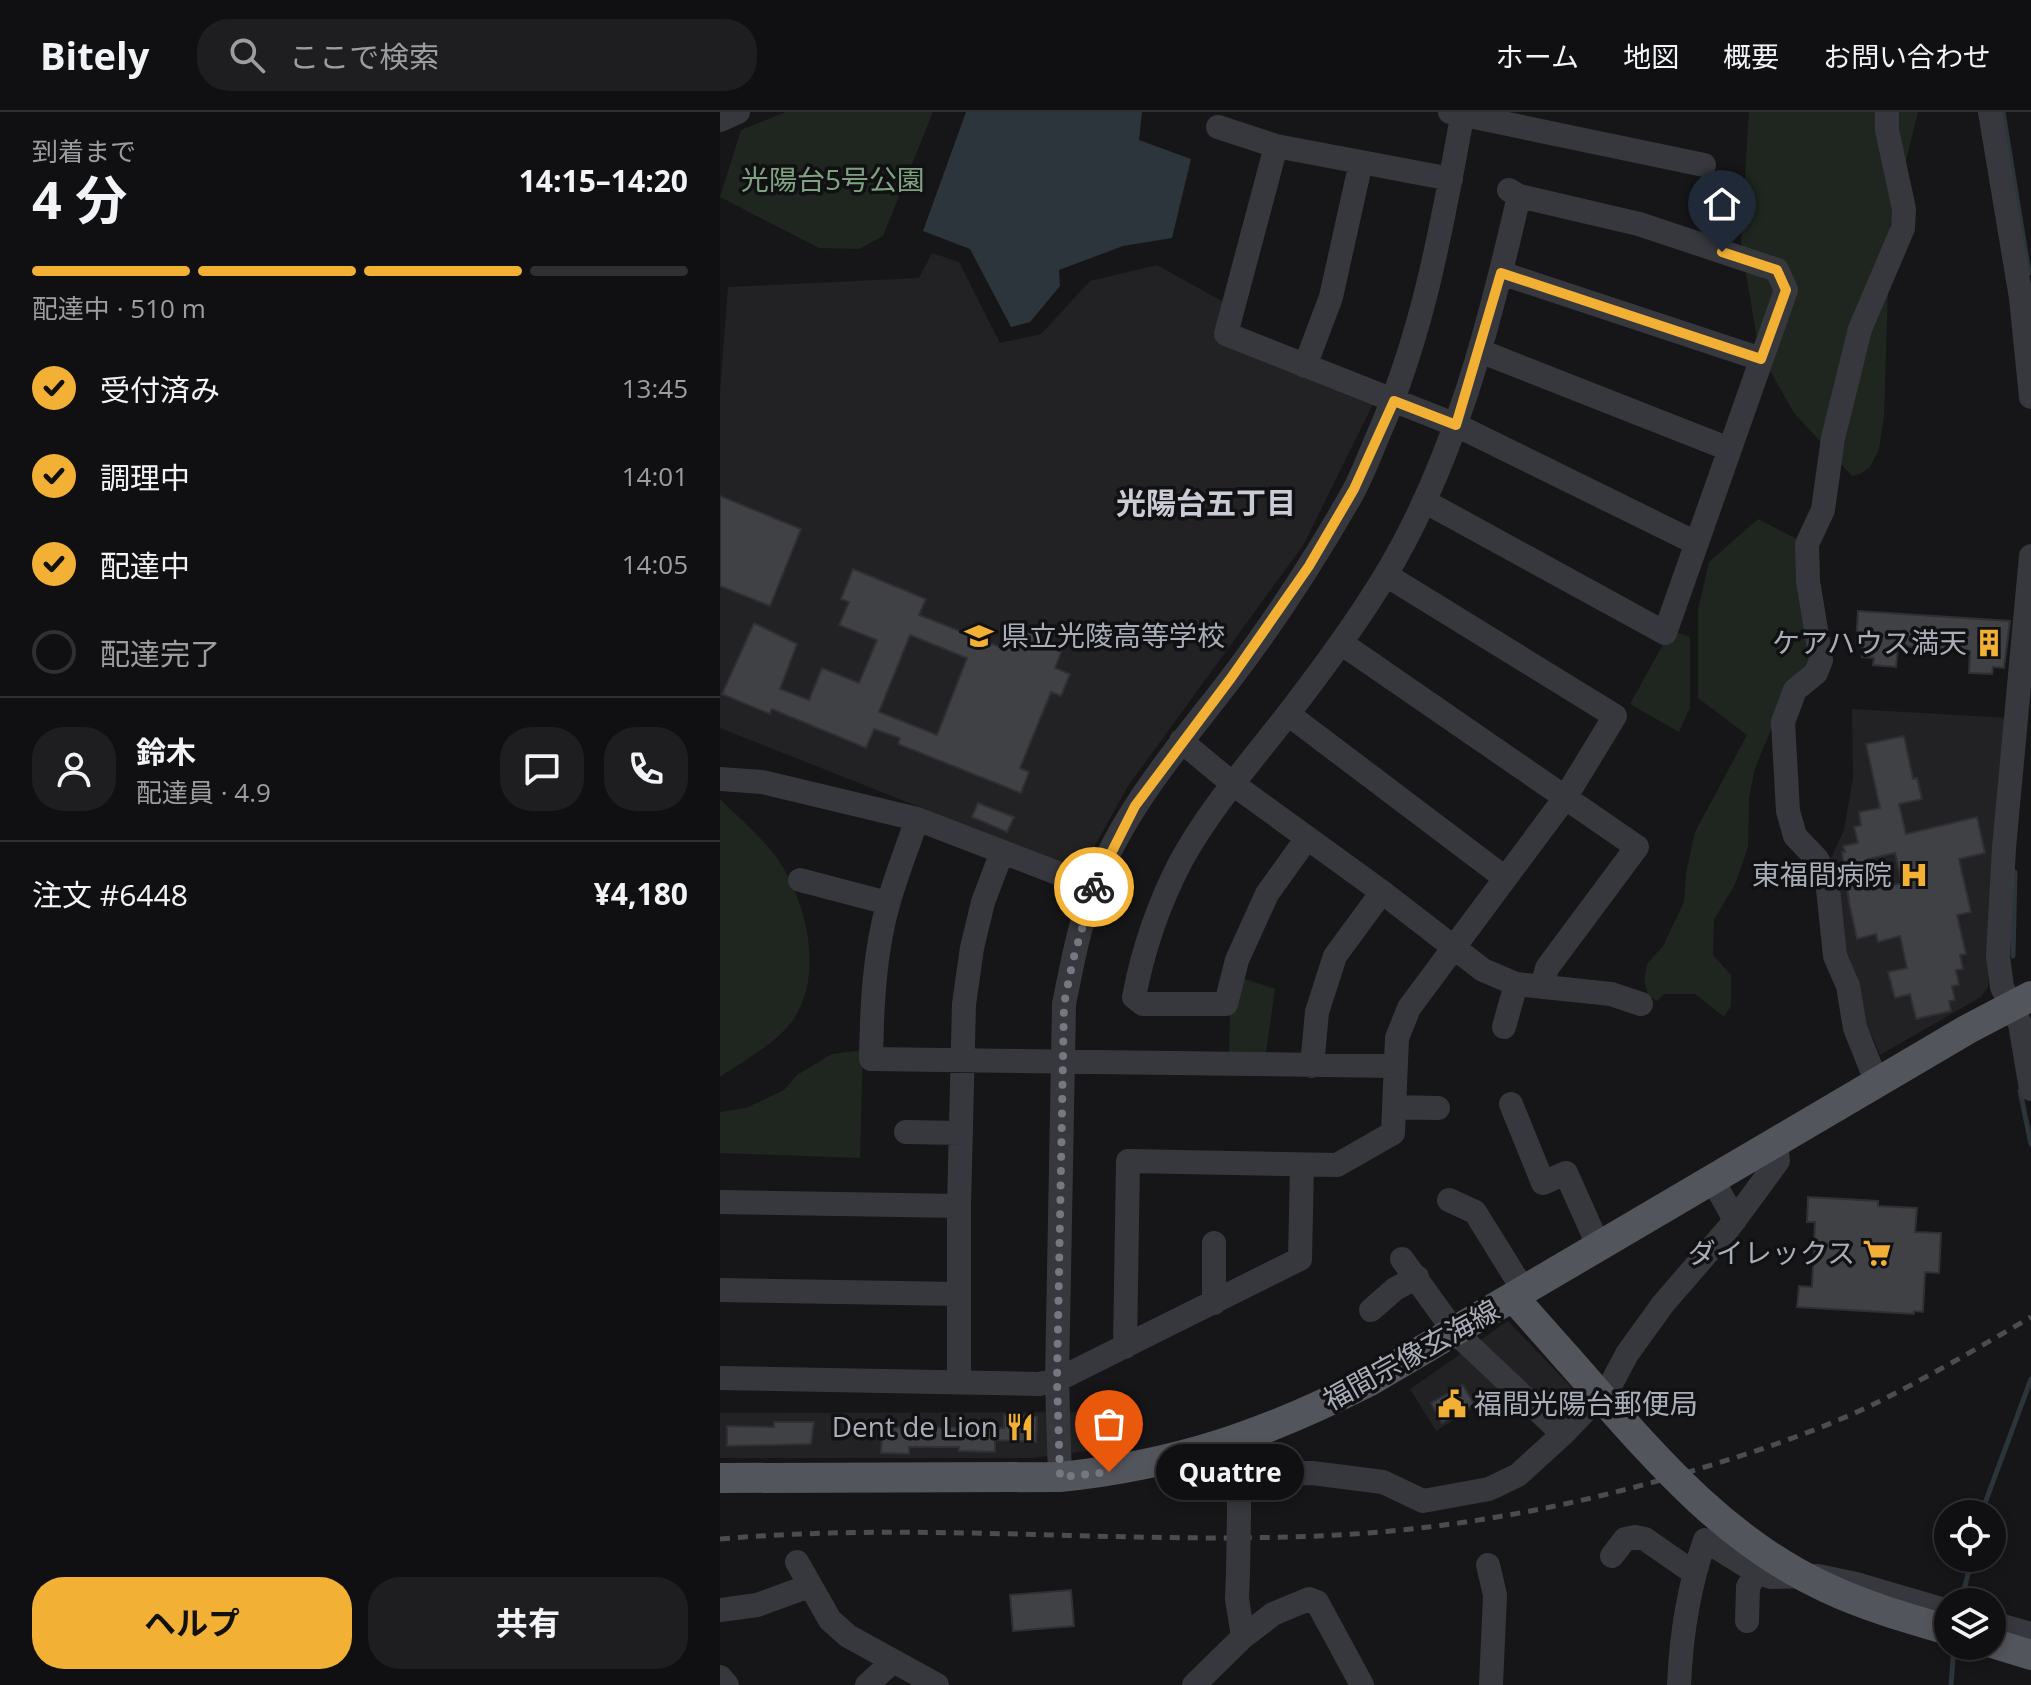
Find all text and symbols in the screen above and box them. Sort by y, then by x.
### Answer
search box [197,19,757,91]
text: Bitely [40,29,149,81]
icon: search [225,33,269,77]
text: ここで検索 [289,36,439,77]
text: ホーム [1496,37,1579,75]
text: 地図 [1623,37,1679,75]
text: 概要 [1723,37,1779,75]
text: お問い合わせ [1823,37,1991,75]
text: 到着まで [32,133,136,169]
text: 14:15–14:20 [519,160,688,201]
park label: 光陽台5号公園 [741,160,925,198]
text: 4 分 [32,163,127,234]
pin [1688,170,1756,252]
icon: home [1700,182,1744,226]
text: 配達中 · 510 m [32,290,206,326]
icon: check [32,366,76,410]
text: 受付済み [100,369,220,410]
text: 13:45 [622,370,688,406]
icon: check [32,454,76,498]
text: 調理中 [100,457,190,498]
text: 14:01 [622,458,688,494]
district label: 光陽台五丁目 [1116,482,1296,523]
icon: check [32,542,76,586]
text: 配達中 [100,545,190,586]
text: 14:05 [622,546,688,582]
place label: 県立光陵高等学校 [1001,616,1225,654]
school or university icon: 県立光陵高等学校 [964,621,994,651]
place label: ケアハウス満天 [1772,623,1967,661]
building icon: ケアハウス満天 [1974,628,2004,658]
text: 配達完了 [100,633,220,674]
button: person [32,727,116,811]
button: chat [500,727,584,811]
button: phone [604,727,688,811]
text: 鈴木 [136,731,196,772]
text: 配達員 · 4.9 [136,774,271,810]
courier [1054,847,1134,927]
place label: 東福間病院 [1752,855,1892,893]
hospital icon: 東福間病院 [1899,860,1929,890]
icon: bike [1072,865,1116,909]
text: ¥4,180 [594,873,688,914]
text: 注文 #6448 [32,874,188,915]
place label: ダイレックス [1688,1233,1855,1271]
supermarket icon: ダイレックス [1862,1238,1892,1268]
street label: 福間宗像玄海線 [1316,1290,1505,1418]
place label: 福間光陽台郵便局 [1474,1384,1698,1422]
public building icon: 福間光陽台郵便局 [1437,1389,1467,1419]
pin [1075,1390,1143,1472]
icon: bag [1087,1402,1131,1446]
place label: Dent de Lion [832,1407,998,1445]
restaurant icon: Dent de Lion [1005,1412,1035,1442]
callout: Quattre [1157,1444,1305,1500]
text: Quattre [1178,1454,1282,1490]
map controls [1934,1500,2006,1660]
button: locate [1934,1500,2006,1572]
button: ヘルプ [32,1577,352,1669]
button: 共有 [368,1577,688,1669]
button: layers [1934,1588,2006,1660]

